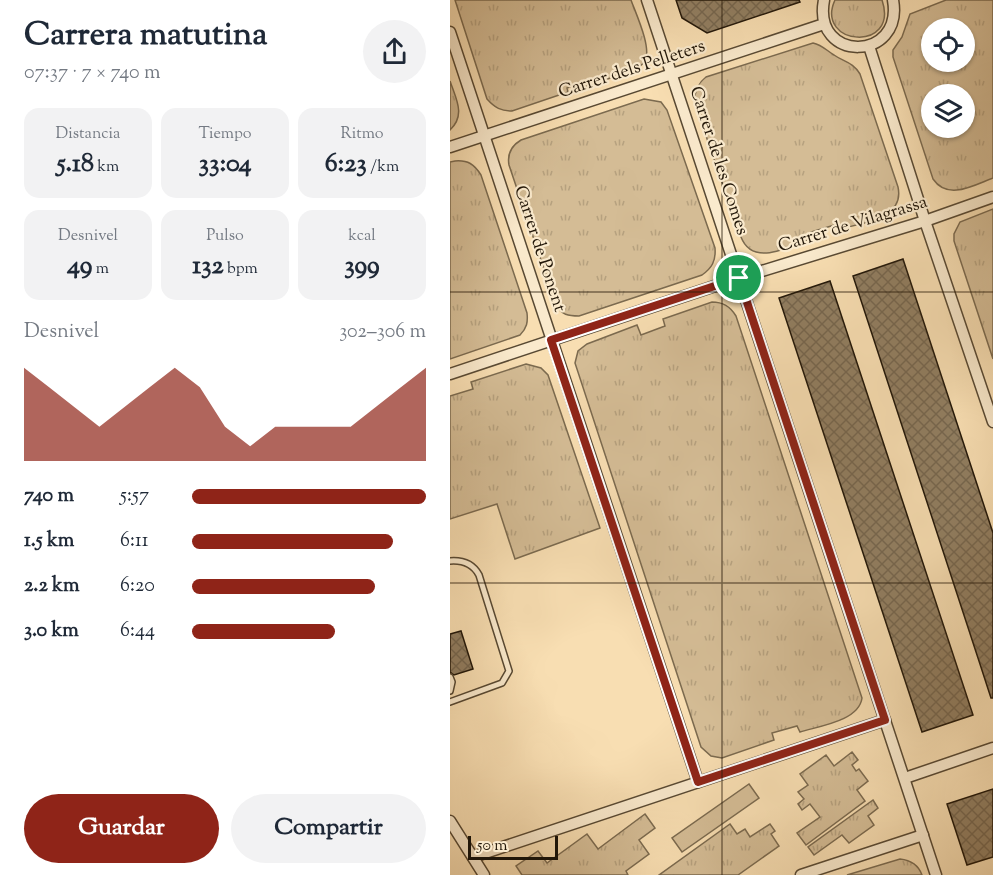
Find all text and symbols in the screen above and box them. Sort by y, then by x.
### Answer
text: Carrera matutina [24,12,267,60]
map controls [921,18,975,138]
button: locate [921,18,975,72]
button: share [363,20,426,83]
street label: Carrer dels Pelleters [555,34,709,106]
text: 07:37 · 7 × 740 m [24,59,160,88]
street label: Carrer de les Comes [682,83,754,239]
button: layers [921,84,975,138]
text: Distancia [56,123,120,146]
text: Tiempo [198,123,252,146]
text: Ritmo [340,123,384,146]
text: 5.18 [57,146,94,183]
text: 33:04 [198,146,252,183]
text: 6:23 [325,146,367,183]
text: km [94,156,119,179]
text: /km [367,156,399,179]
street label: Carrer de Ponent [506,182,572,316]
street label: Carrer de Vilagrassa [775,190,931,260]
text: Desnivel [58,225,118,248]
text: Pulso [206,225,244,248]
text: kcal [348,225,376,248]
text: 49 [67,248,92,285]
text: 132 [192,248,224,285]
text: 399 [344,248,380,285]
pin [713,252,764,303]
text: m [92,258,109,281]
text: bpm [224,258,258,281]
icon: arrive [722,261,755,294]
text: Desnivel [24,318,99,347]
text: 302–306 m [339,318,426,347]
text: 740 m [24,482,74,511]
text: 5:57 [120,482,149,511]
text: 1.5 km [24,527,74,556]
text: 6:11 [120,527,149,556]
text: 2.2 km [24,572,79,601]
text: 6:20 [120,572,155,601]
text: 3.0 km [24,617,79,646]
text: 6:44 [120,617,155,646]
button: Guardar [24,794,219,863]
button: Compartir [231,794,426,863]
scale bar [468,833,558,860]
text: 50 m [477,835,508,858]

